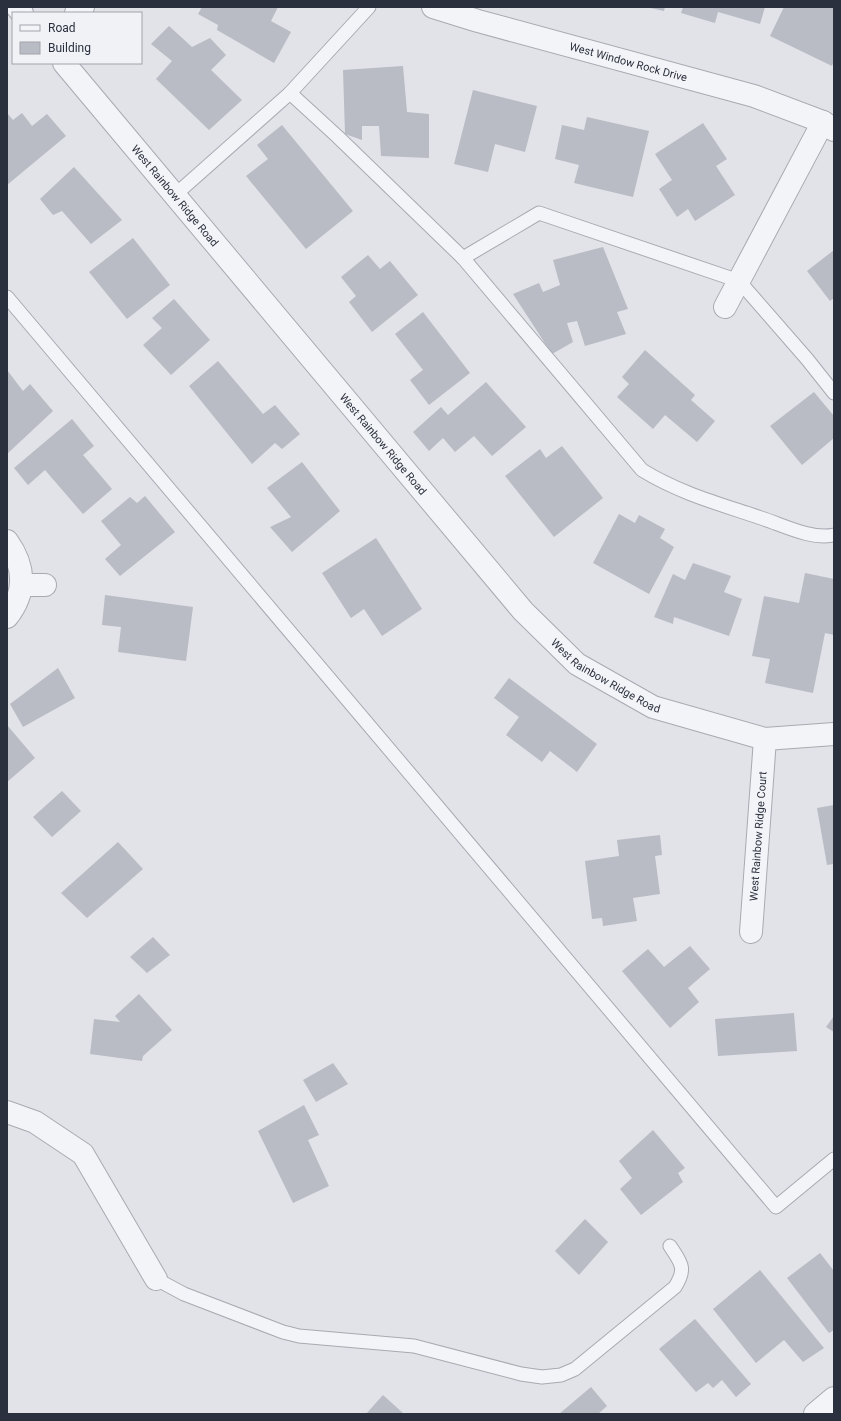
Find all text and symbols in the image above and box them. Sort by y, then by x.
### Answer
legend [12,12,142,64]
text: Road [48,21,76,35]
street label: West Window Rock Drive [568,40,689,84]
text: Building [48,41,91,55]
street label: West Rainbow Ridge Road [129,142,221,249]
street label: West Rainbow Ridge Road [337,391,429,497]
street label: West Rainbow Ridge Road [548,636,662,715]
street label: West Rainbow Ridge Court [747,771,769,902]

